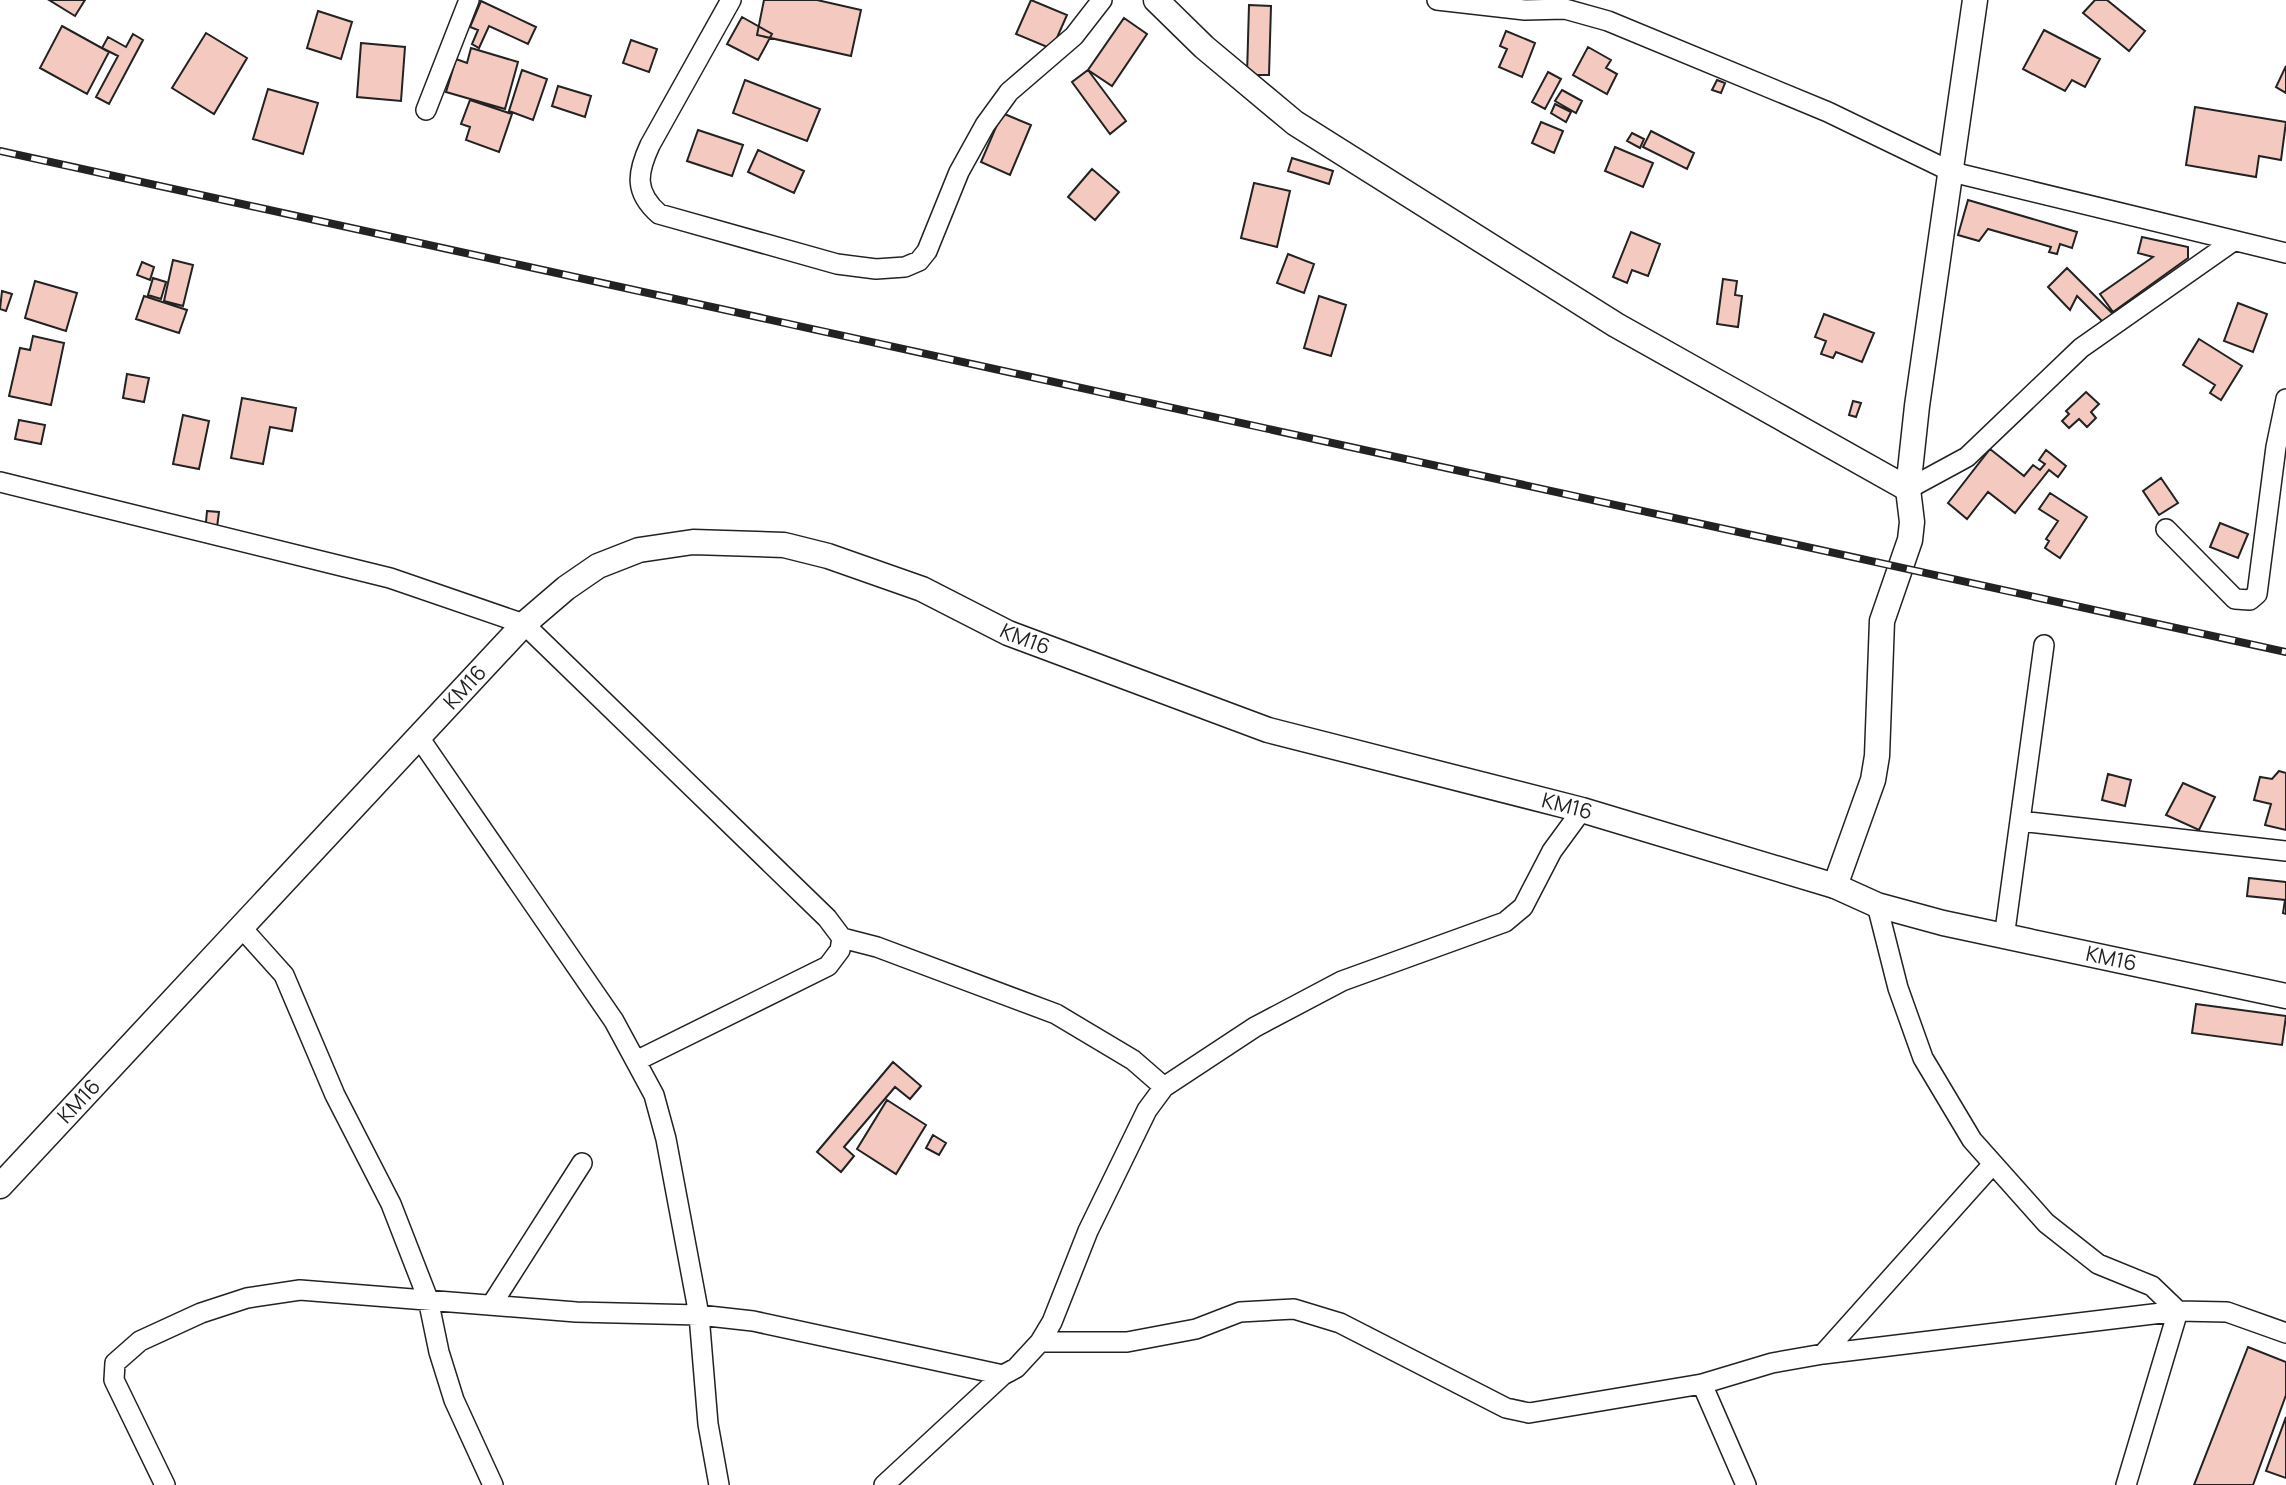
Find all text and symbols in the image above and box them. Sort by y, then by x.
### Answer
street label: KM16 [995,616,1054,661]
street label: KM16 [437,658,492,715]
street label: KM16 [1539,785,1596,825]
street label: KM16 [2083,939,2139,977]
street label: KM16 [51,1072,106,1129]

